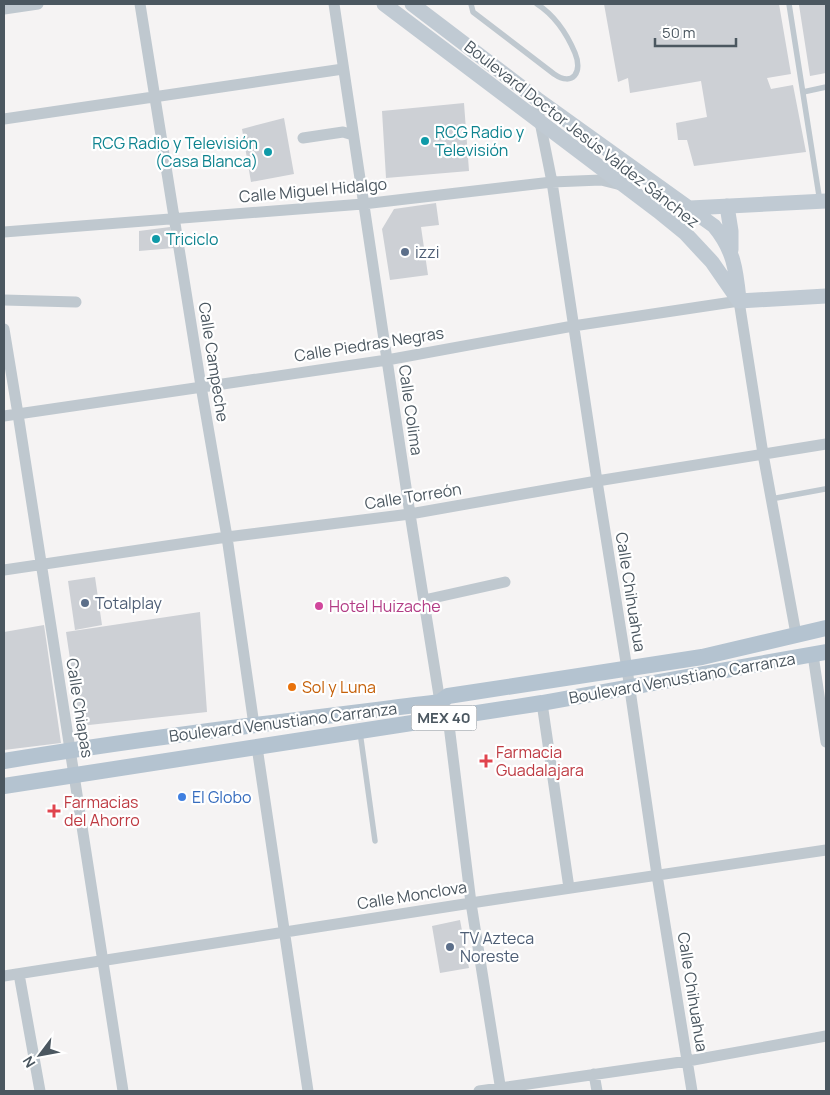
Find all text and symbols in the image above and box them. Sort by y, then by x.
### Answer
scale bar [655,15,736,47]
text: 50 m [662,22,696,43]
street label: Boulevard Doctor Jesús Valdez Sánchez [460,35,704,233]
place label: RCG Radio y Televisión [435,121,525,161]
place label: RCG Radio y Televisión (Casa Blanca) [92,132,258,172]
marker: RCG Radio y Televisión [419,135,431,147]
marker: RCG Radio y Televisión (Casa Blanca) [262,146,274,158]
street label: Calle Miguel Hidalgo [238,173,388,207]
place label: Triciclo [166,228,218,250]
marker: Triciclo [150,233,162,245]
place label: izzi [415,241,439,263]
marker: izzi [399,246,411,258]
street label: Calle Campeche [194,301,234,423]
street label: Calle Piedras Negras [293,321,445,367]
street label: Calle Colima [394,363,428,457]
street label: Calle Torreón [363,477,463,515]
street label: Calle Chihuahua [611,531,651,653]
place label: Totalplay [95,592,162,614]
place label: Hotel Huizache [329,595,441,617]
marker: Totalplay [79,597,91,609]
marker: Hotel Huizache [313,600,325,612]
street label: Boulevard Venustiano Carranza [567,647,797,709]
street label: Calle Chiapas [61,657,99,759]
place label: Sol y Luna [302,676,376,698]
marker: Sol y Luna [286,681,298,693]
street label: Boulevard Venustiano Carranza [168,697,398,747]
road number: MEX 40 [412,706,476,730]
place label: Farmacia Guadalajara [496,741,584,781]
marker: Farmacia Guadalajara [480,755,492,767]
place label: El Globo [192,786,251,808]
place label: Farmacias del Ahorro [64,791,140,831]
marker: El Globo [176,791,188,803]
marker: Farmacias del Ahorro [48,805,60,817]
street label: Calle Monclova [356,875,468,915]
place label: TV Azteca Noreste [460,927,534,967]
street label: Calle Chihuahua [673,931,713,1053]
marker: TV Azteca Noreste [444,941,456,953]
north arrow [15,1030,65,1080]
text: N [18,1053,39,1071]

